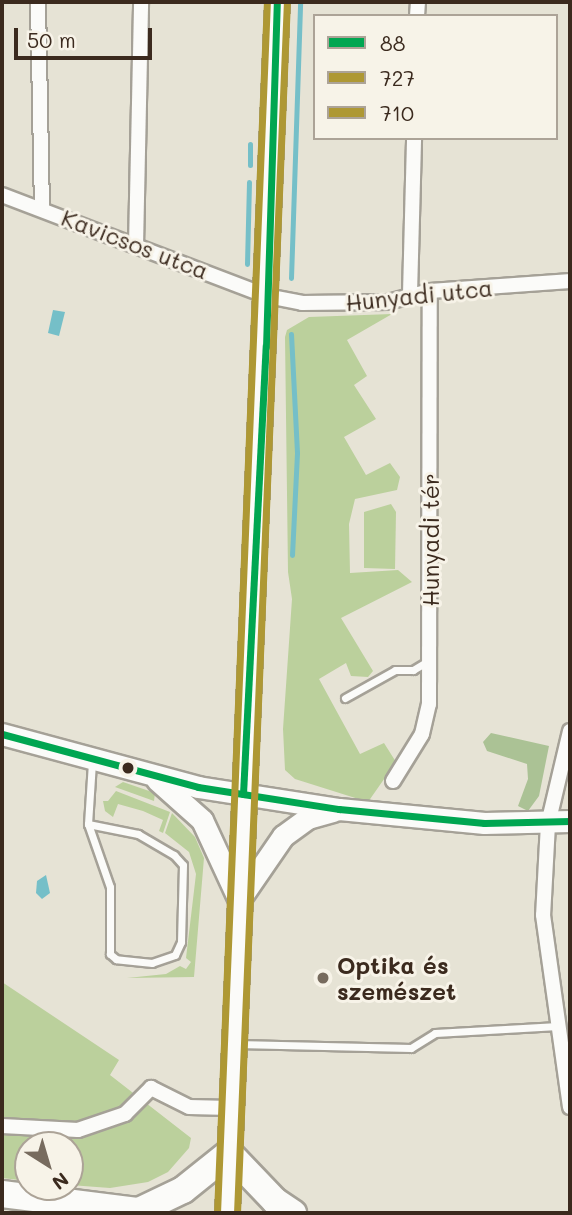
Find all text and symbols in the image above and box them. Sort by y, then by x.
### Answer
scale bar [18,14,156,58]
legend [313,14,558,140]
text: 50 m [27,26,76,53]
text: 88 [380,29,405,56]
text: 727 [380,64,415,91]
text: 710 [380,99,414,126]
street label: Kavicsos utca [58,203,212,285]
street label: Hunyadi utca [344,274,494,316]
street label: Hunyadi tér [416,474,444,606]
unlabelled marker [121,761,135,775]
place label: Optika és szemészet [337,951,456,1005]
marker: Optika és szemészet [315,970,331,986]
north arrow [14,1131,84,1201]
text: N [47,1167,74,1196]

